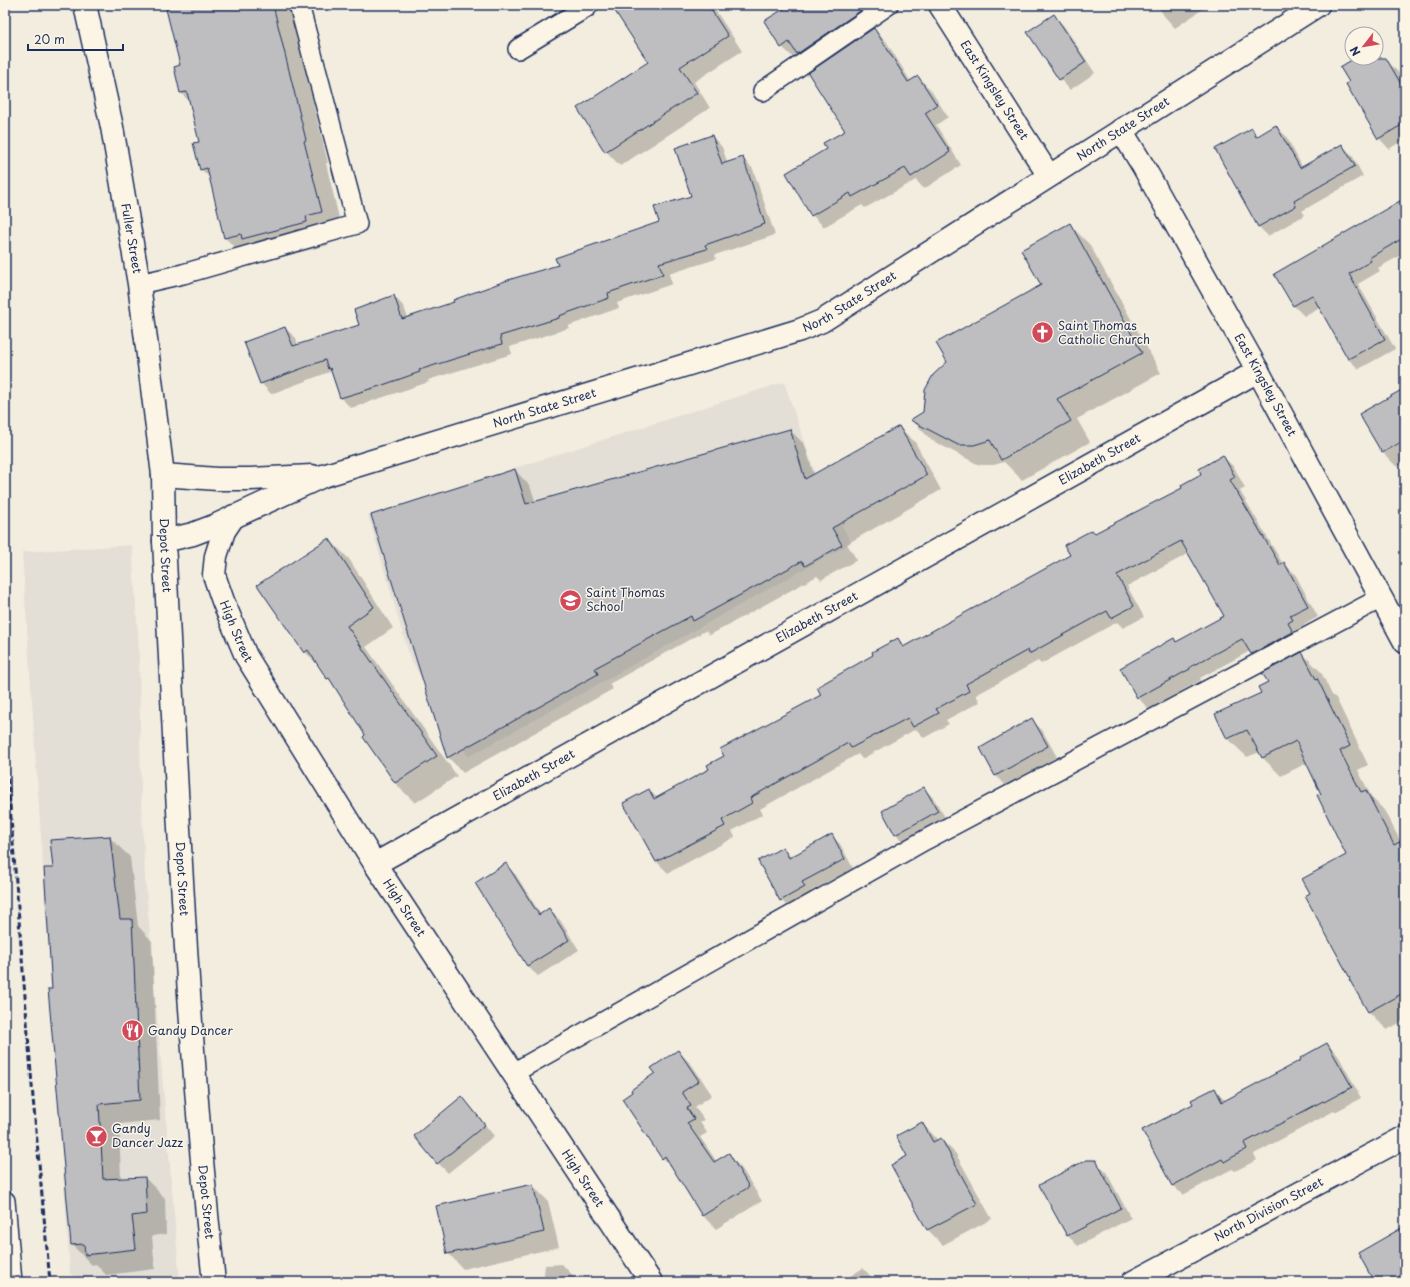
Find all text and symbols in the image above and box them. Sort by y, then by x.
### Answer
scale bar [28,26,123,52]
north arrow [1344,26,1384,66]
text: 20 m [34,30,65,48]
street label: East Kingsley Street [957,36,1034,143]
text: N [1345,43,1365,60]
street label: North State Street [1073,92,1173,165]
street label: Fuller Street [117,202,147,275]
street label: North State Street [799,266,899,336]
place label: Saint Thomas Catholic Church [1058,316,1150,348]
church icon: Saint Thomas Catholic Church [1029,320,1055,346]
street label: East Kingsley Street [1231,330,1302,439]
street label: North State Street [491,383,598,431]
street label: Elizabeth Street [1055,428,1144,489]
street label: Depot Street [156,518,177,593]
place label: Saint Thomas School [586,583,665,615]
street label: Elizabeth Street [772,586,861,647]
school or university icon: Saint Thomas School [558,587,584,613]
street label: High Street [216,597,258,666]
street label: Elizabeth Street [489,744,578,805]
street label: Depot Street [172,841,194,917]
street label: High Street [379,875,431,940]
restaurant icon: Gandy Dancer [120,1018,146,1044]
place label: Gandy Dancer [148,1021,233,1039]
place label: Gandy Dancer Jazz [112,1119,183,1151]
bar icon: Gandy Dancer Jazz [84,1123,110,1149]
street label: High Street [558,1145,609,1210]
street label: Depot Street [194,1164,219,1240]
street label: North Division Street [1211,1172,1326,1245]

